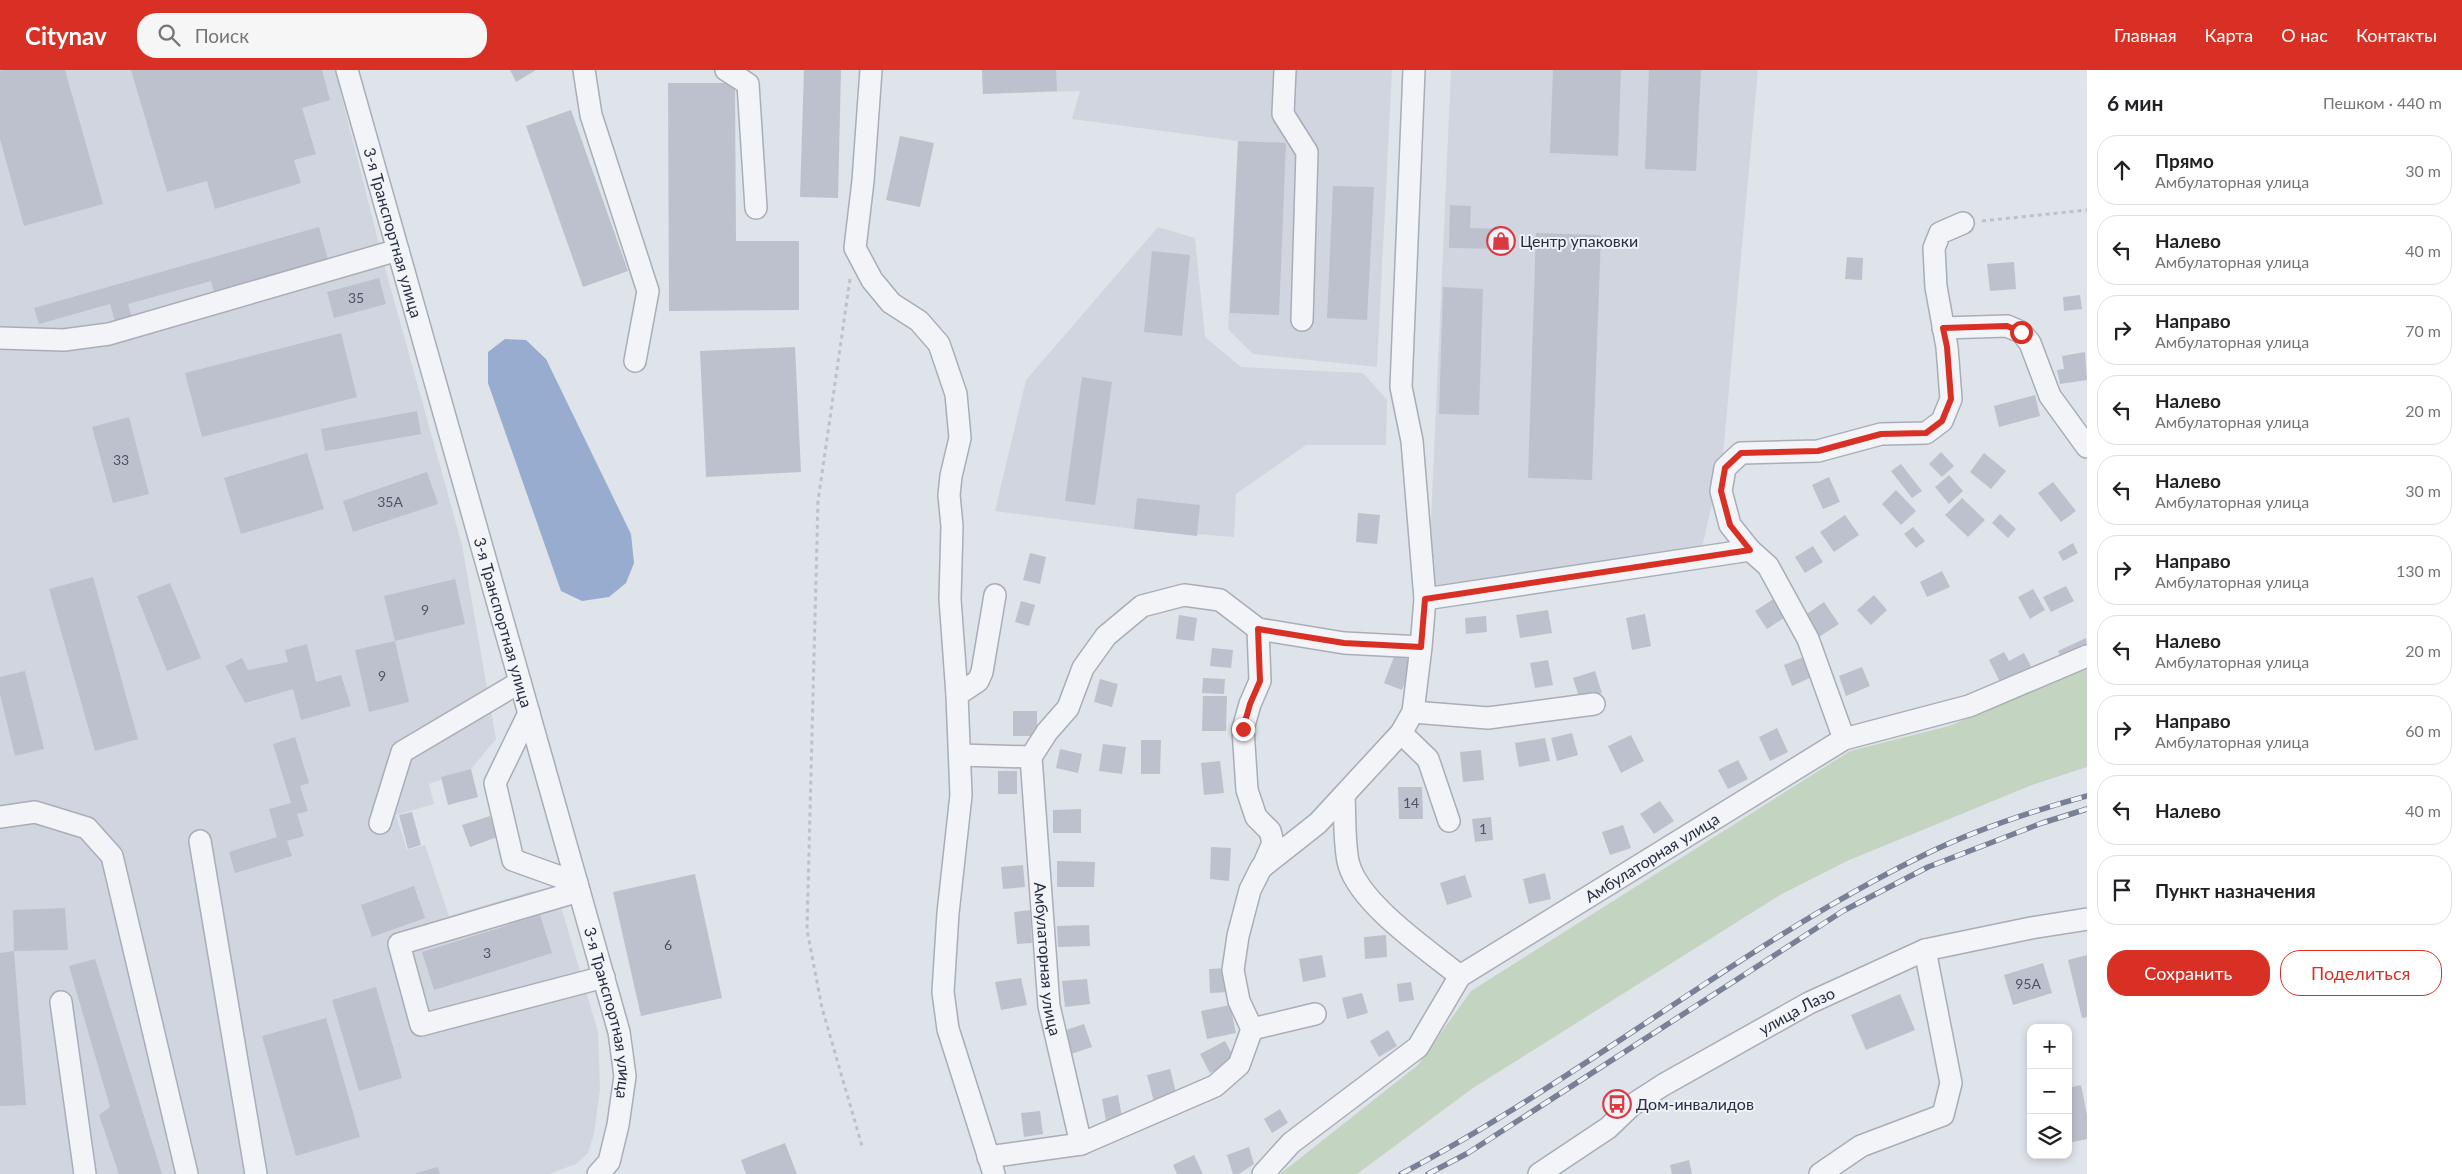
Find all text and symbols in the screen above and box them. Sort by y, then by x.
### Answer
search box [137,13,487,58]
text: Citynav [25,21,107,50]
icon: search [155,21,183,49]
text: Поиск [195,24,249,47]
text: Главная [2114,24,2177,46]
text: Карта [2205,24,2253,46]
text: О нас [2281,24,2328,46]
text: Контакты [2356,24,2437,46]
text: 6 мин [2107,90,2164,115]
text: Пешком · 440 m [2323,93,2442,112]
street label: 3-я Транспортная улица [360,145,427,320]
text: Прямо [2155,149,2214,172]
icon: ahead [2108,156,2136,184]
text: 30 m [2405,161,2441,180]
text: Амбулаторная улица [2155,172,2309,191]
shop icon: Центр упаковки [1486,226,1516,256]
text: Налево [2155,229,2221,252]
place label: Центр упаковки [1520,231,1638,250]
icon: left [2108,236,2136,264]
text: 40 m [2405,241,2441,260]
text: Амбулаторная улица [2155,252,2309,271]
house number: 35 [348,289,364,306]
text: Направо [2155,309,2231,332]
icon: right [2108,316,2136,344]
route start [2010,321,2033,344]
text: 70 m [2405,321,2441,340]
text: Амбулаторная улица [2155,332,2309,351]
text: Налево [2155,389,2221,412]
icon: left [2108,396,2136,424]
text: 20 m [2405,401,2441,420]
text: Амбулаторная улица [2155,412,2309,431]
house number: 33 [113,451,129,468]
text: Налево [2155,469,2221,492]
icon: left [2108,476,2136,504]
text: 30 m [2405,481,2441,500]
text: Амбулаторная улица [2155,492,2309,511]
house number: 35А [377,493,403,510]
street label: 3-я Транспортная улица [471,535,537,710]
text: Направо [2155,549,2231,572]
icon: right [2108,556,2136,584]
text: 130 m [2396,561,2441,580]
text: Амбулаторная улица [2155,572,2309,591]
house number: 9 [421,601,429,618]
text: Налево [2155,629,2221,652]
icon: left [2108,636,2136,664]
text: 20 m [2405,641,2441,660]
text: Амбулаторная улица [2155,652,2309,671]
house number: 9 [378,667,386,684]
text: Направо [2155,709,2231,732]
icon: right [2108,716,2136,744]
route end [1232,718,1255,741]
text: 60 m [2405,721,2441,740]
text: Амбулаторная улица [2155,732,2309,751]
house number: 14 [1403,794,1419,811]
icon: left [2108,796,2136,824]
text: Налево [2155,799,2221,822]
text: 40 m [2405,801,2441,820]
street label: Амбулаторная улица [1581,809,1722,906]
house number: 1 [1479,820,1487,837]
icon: arrive [2108,876,2136,904]
text: Пункт назначения [2155,879,2316,902]
street label: Амбулаторная улица [1031,881,1066,1037]
street label: 3-я Транспортная улица [581,925,635,1100]
house number: 6 [664,936,672,953]
house number: 3 [483,944,491,961]
button: Сохранить [2107,950,2270,996]
button: Поделиться [2280,950,2442,996]
house number: 95А [2015,975,2041,992]
street label: улица Лазо [1755,983,1837,1038]
map controls [2027,1024,2072,1159]
button: + [2027,1024,2072,1069]
button: − [2027,1069,2072,1114]
bus stop icon: Дом-инвалидов [1602,1089,1632,1119]
place label: Дом-инвалидов [1636,1094,1754,1113]
button: layers [2027,1114,2072,1159]

